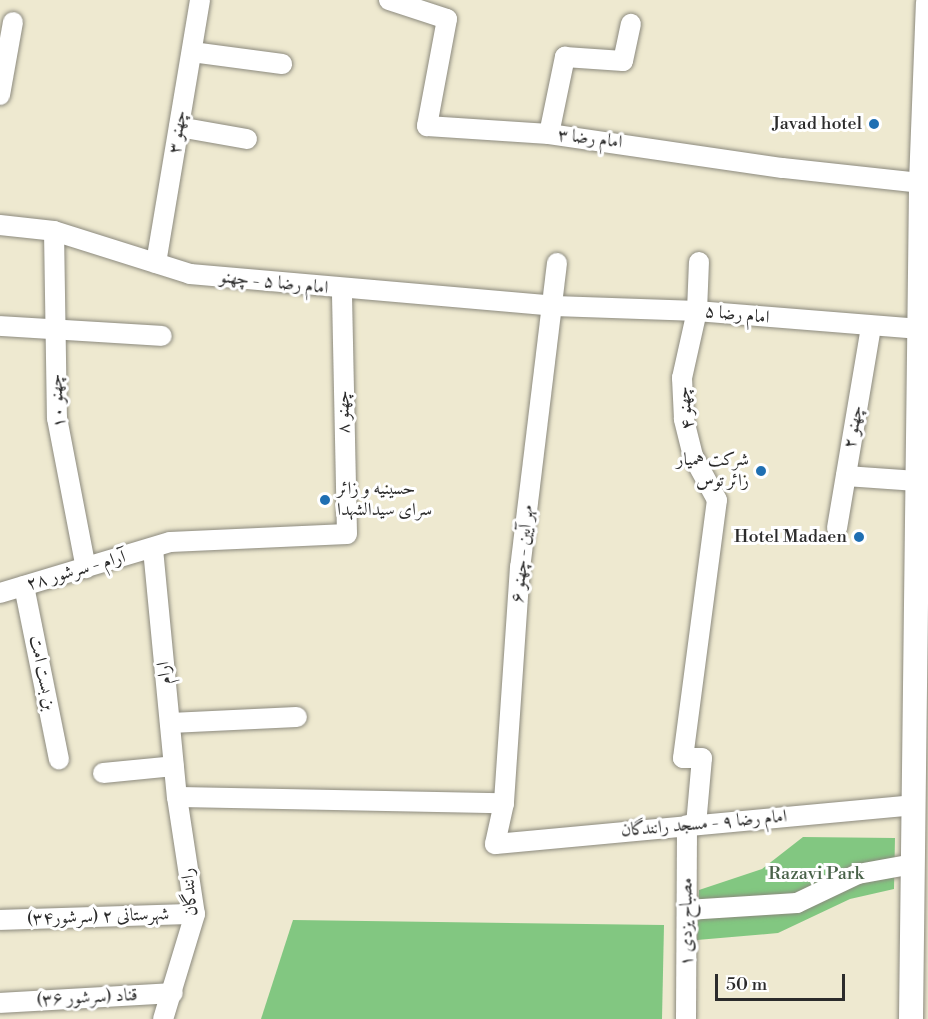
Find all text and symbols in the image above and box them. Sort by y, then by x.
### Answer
street label: چهنو ۳ [164,109,192,155]
place label: Javad hotel [772,113,862,135]
marker: Javad hotel [867,117,881,131]
street label: امام رضا ۳ [556,124,624,154]
street label: امام رضا ۵ - چهنو [219,267,329,299]
street label: امام رضا ۵ [704,301,770,329]
street label: چهنو ۱۰ [45,373,71,429]
street label: چهنو ۴ [673,385,699,431]
street label: چهنو ۸ [333,390,355,434]
street label: چهنو ۲ [840,404,868,450]
place label: شرکت همیار زائر توس [676,450,749,492]
marker: شرکت همیار زائر توس [754,464,768,478]
place label: حسینیه و زائر سرای سیدالشهدا [337,479,432,522]
marker: حسینیه و زائر سرای سیدالشهدا [318,493,332,507]
street label: مهر آیین - چهنو ۶ [507,504,539,604]
place label: Hotel Madaen [734,526,847,548]
marker: Hotel Madaen [852,530,866,544]
street label: آرام - سرشور ۲۸ [24,547,128,595]
street label: بن بست امت [24,633,60,713]
street label: ارام [153,660,177,686]
street label: امام رضا ۹ - مسجد رانندگان [620,806,788,842]
park label: Razavi Park [768,863,864,885]
street label: رانندگان [177,867,203,917]
street label: مصباح یزدی ۱ [676,878,698,966]
street label: شهرستانی ۲ (سرشور۳۴) [26,904,170,930]
scale bar [718,962,848,1000]
text: 50 m [726,973,767,996]
street label: قناد (سرشور ۳۶) [36,985,138,1011]

